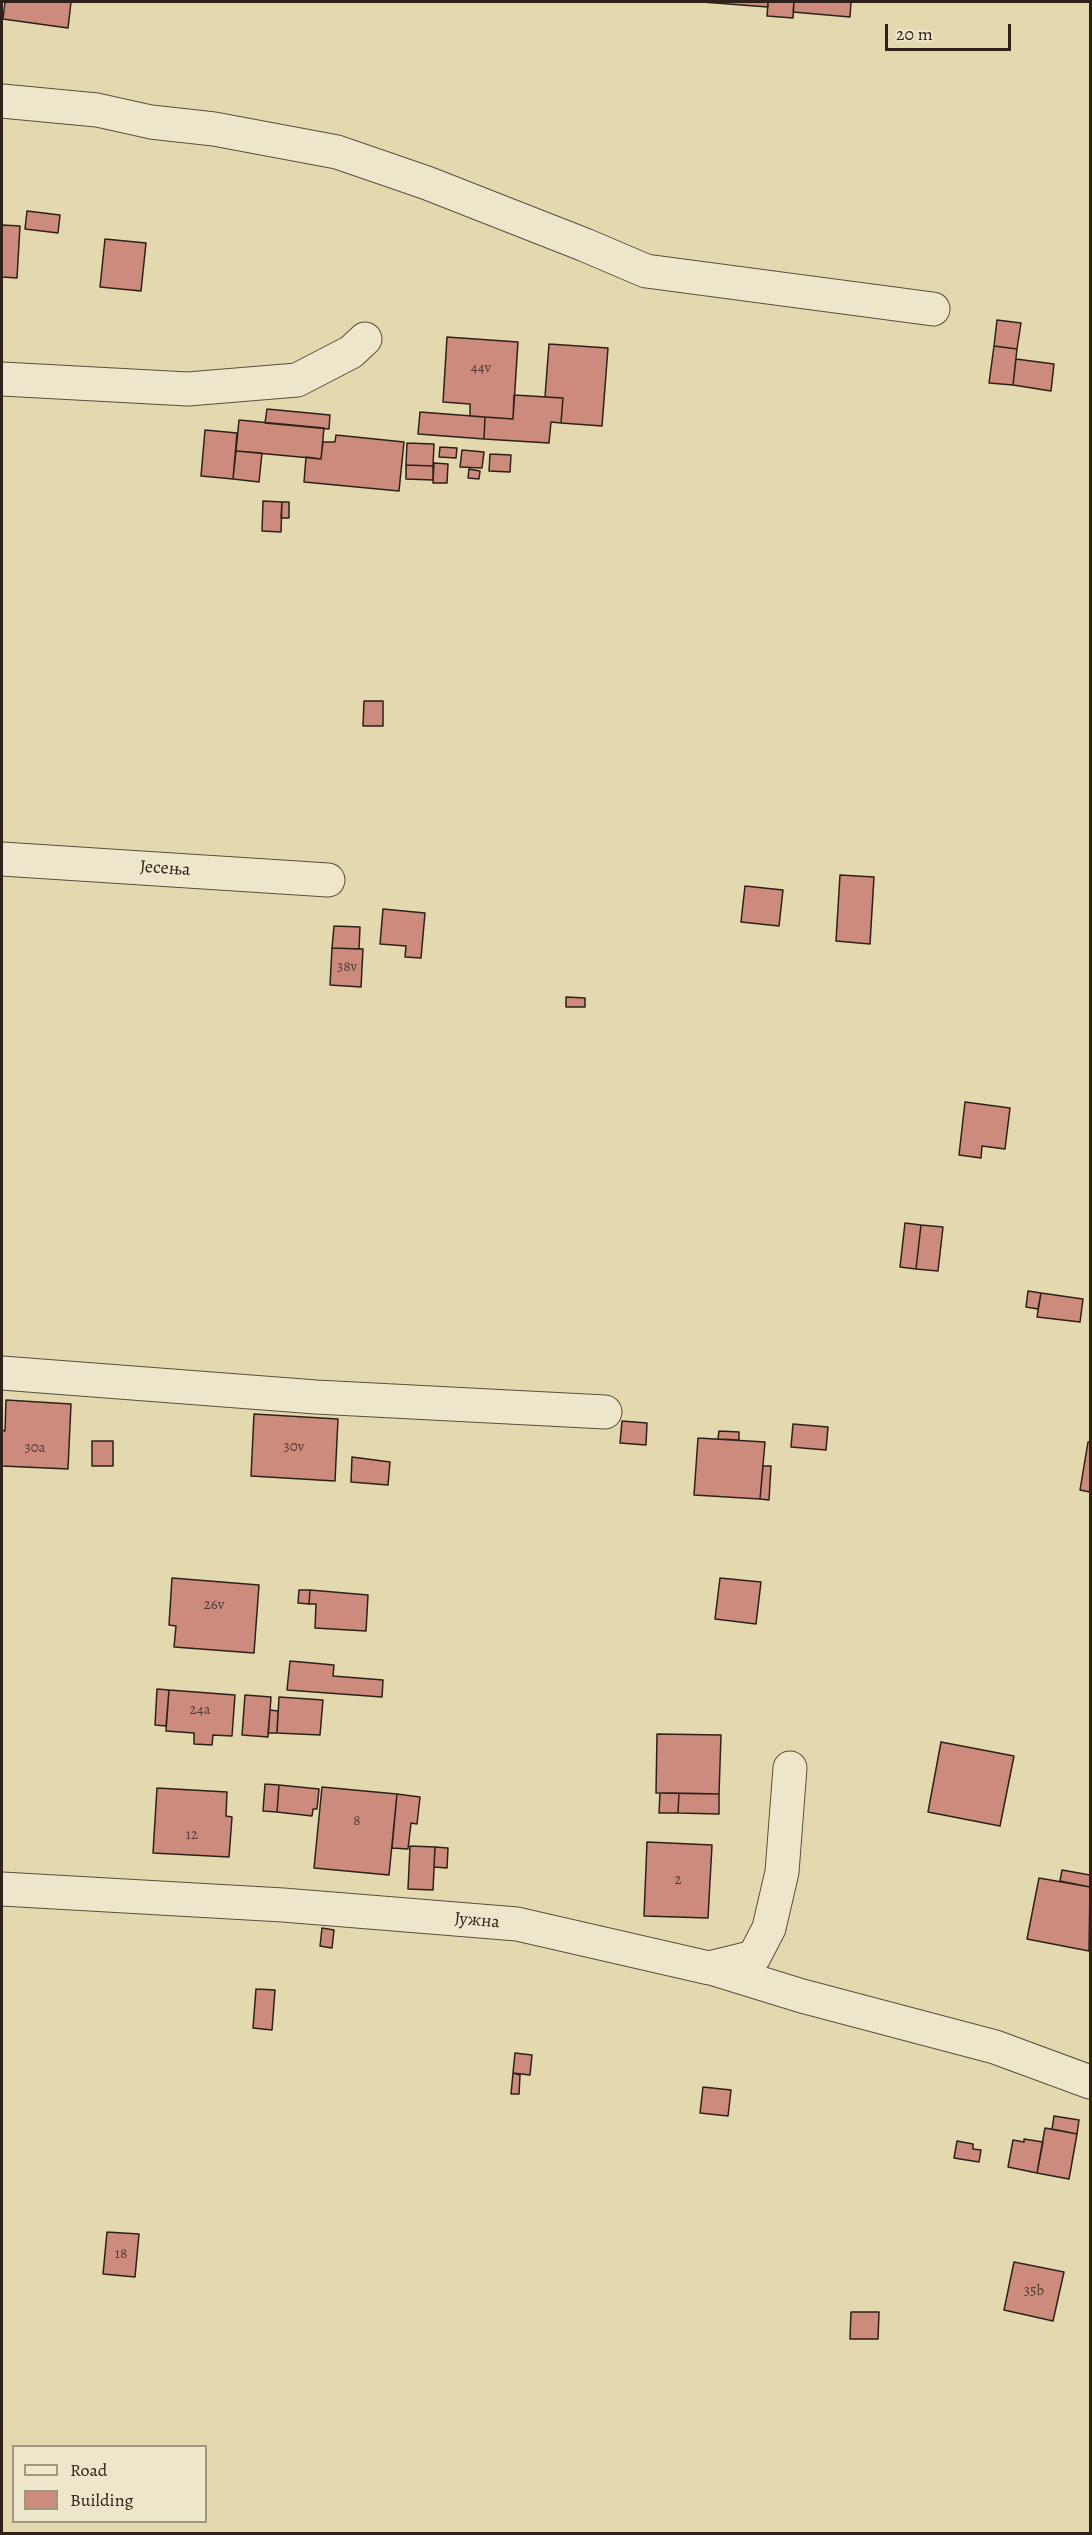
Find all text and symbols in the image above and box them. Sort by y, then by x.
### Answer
scale bar [888,12,1014,50]
text: 20 m [896,22,933,46]
house number: 44v [471,359,491,377]
street label: Јесења [139,856,191,882]
house number: 38v [337,958,357,976]
house number: 30v [284,1438,304,1456]
house number: 30a [24,1439,46,1457]
house number: 26v [204,1596,224,1614]
house number: 24a [190,1701,210,1719]
house number: 8 [353,1812,361,1830]
house number: 12 [186,1826,198,1844]
house number: 2 [674,1871,682,1889]
street label: Јужна [453,1908,501,1934]
house number: 18 [115,2245,127,2263]
house number: 35b [1024,2282,1044,2300]
legend [12,2445,207,2523]
text: Road [70,2458,107,2482]
text: Building [70,2488,134,2512]

